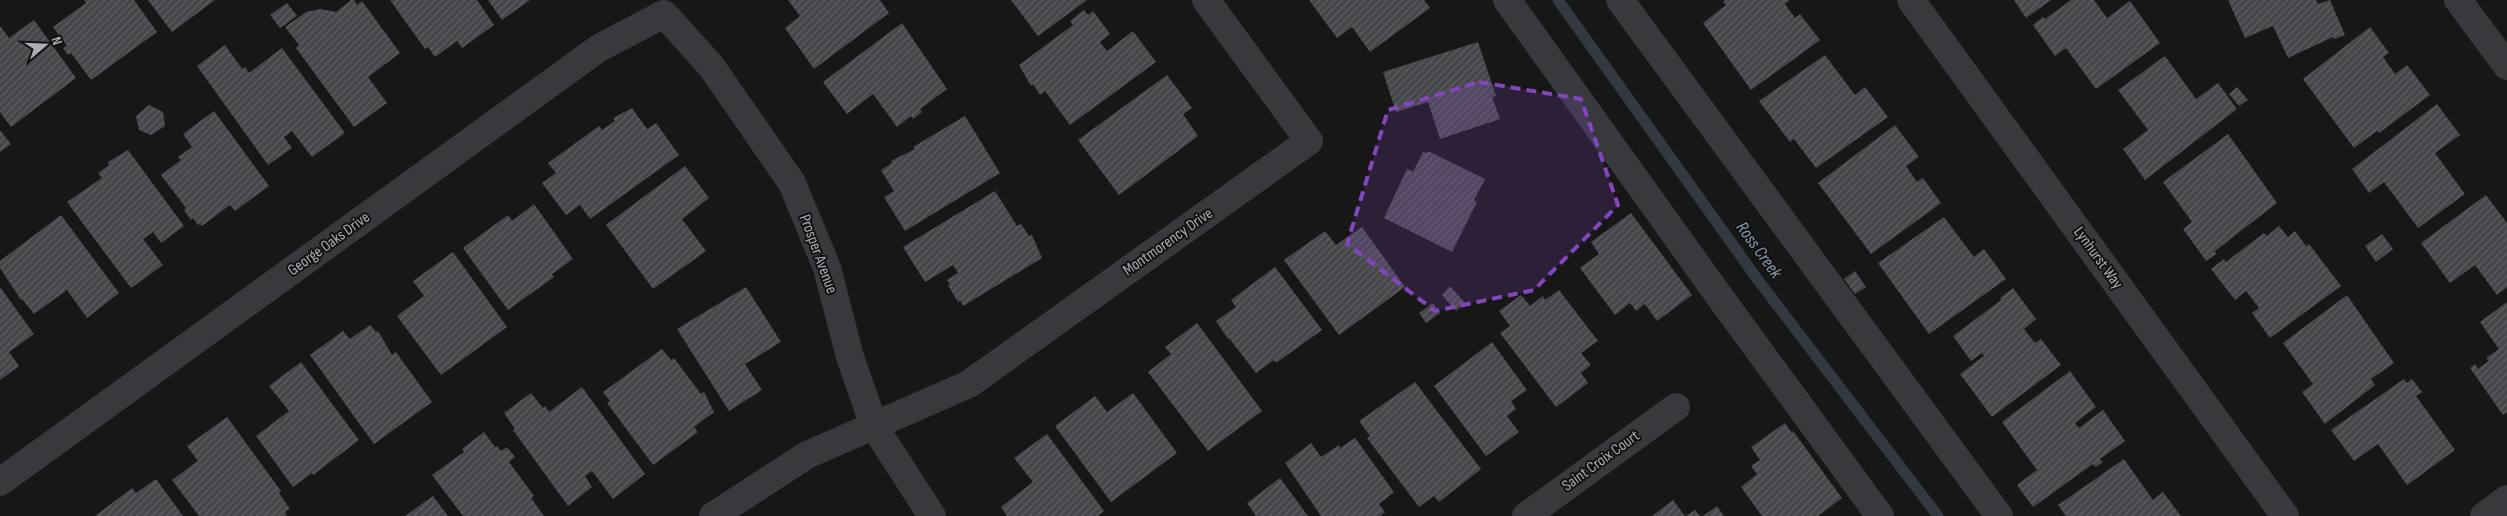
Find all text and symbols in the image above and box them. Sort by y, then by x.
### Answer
north arrow [20,20,70,70]
text: N [48,35,66,47]
street label: Montmorency Drive [1119,204,1217,280]
street label: George Oaks Drive [284,208,374,280]
street label: Prosper Avenue [795,212,841,296]
water label: Ross Creek [1732,218,1787,283]
street label: Lynhurst Way [2069,223,2127,293]
street label: Saint Croix Court [1559,426,1644,495]

